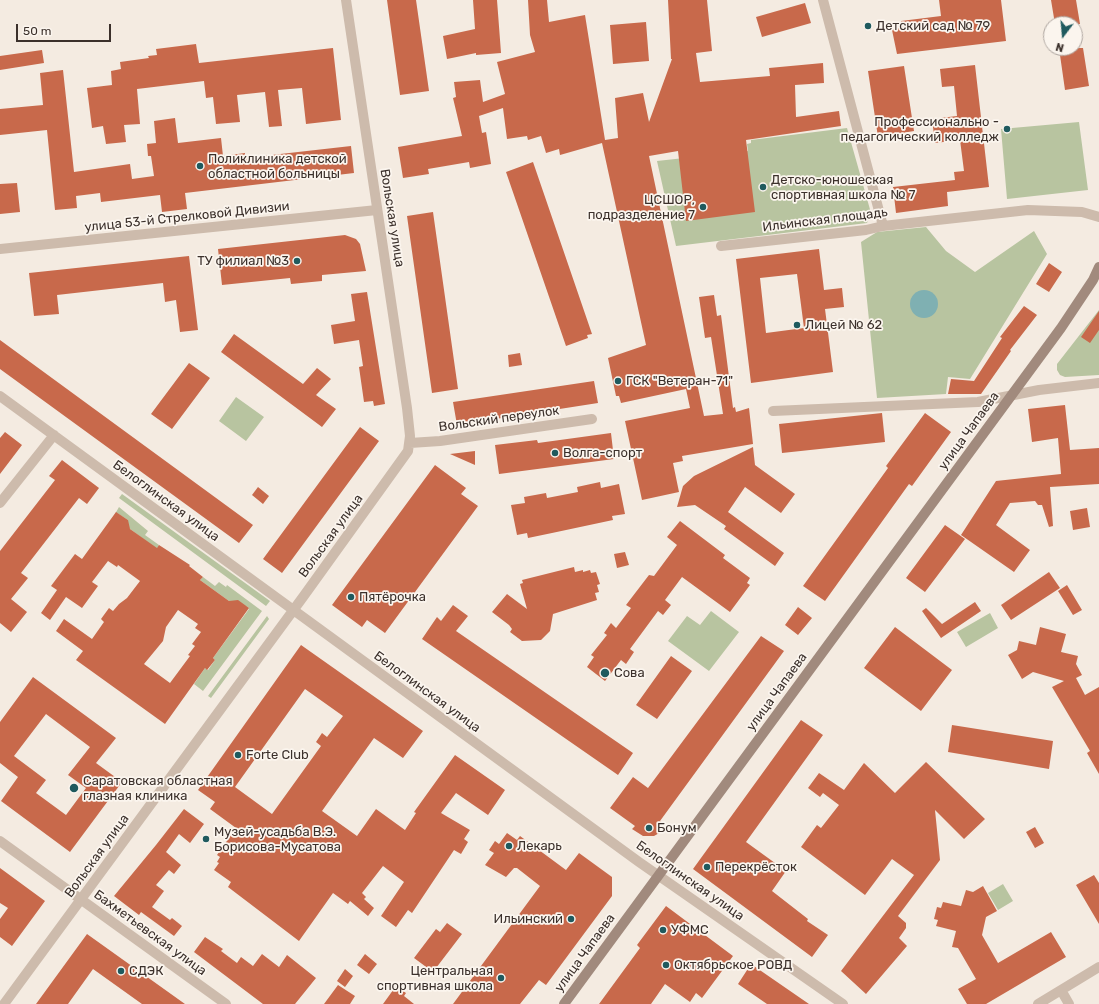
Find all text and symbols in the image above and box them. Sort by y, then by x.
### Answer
scale bar [18,16,113,42]
north arrow [1043,16,1083,56]
place label: Детский сад № 79 [876,18,990,34]
marker: Детский сад № 79 [863,21,873,31]
text: 50 m [23,24,51,38]
text: N [1054,40,1065,54]
place label: Профессионально - педагогический колледж [840,114,999,145]
marker: Профессионально - педагогический колледж [1002,124,1012,134]
place label: Поликлиника детской областной больницы [208,151,347,182]
marker: Поликлиника детской областной больницы [195,161,205,171]
street label: Вольская улица [377,168,407,268]
place label: Детско-юношеская спортивная школа № 7 [771,172,915,203]
marker: Детско-юношеская спортивная школа № 7 [758,182,768,192]
place label: ЦСШОР, подразделение 7 [588,192,695,223]
street label: улица 53-й Стрелковой Дивизии [84,198,290,236]
marker: ЦСШОР, подразделение 7 [698,202,708,212]
street label: Ильинская площадь [762,205,888,235]
place label: ТУ филиал №3 [197,253,289,269]
marker: ТУ филиал №3 [292,256,302,266]
place label: Лицей № 62 [805,317,882,333]
marker: Лицей № 62 [792,320,802,330]
place label: ГСК "Ветеран-71" [626,373,733,389]
marker: ГСК "Ветеран-71" [613,376,623,386]
street label: улица Чапаева [935,389,1003,473]
street label: Вольский переулок [438,403,560,435]
place label: Волга-спорт [563,445,642,461]
marker: Волга-спорт [550,448,560,458]
street label: Белоглинская улица [110,457,222,545]
street label: Вольская улица [296,491,366,581]
place label: Пятёрочка [359,589,426,605]
marker: Пятёрочка [346,592,356,602]
street label: Белоглинская улица [371,648,483,736]
street label: улица Чапаева [743,650,811,734]
place label: Сова [614,665,645,681]
marker: Сова [599,667,611,679]
place label: Forte Club [246,747,309,763]
marker: Forte Club [233,750,243,760]
place label: Саратовская областная глазная клиника [83,773,232,804]
marker: Саратовская областная глазная клиника [68,782,80,794]
street label: Вольская улица [62,811,132,901]
place label: Бонум [657,820,697,836]
marker: Бонум [644,823,654,833]
place label: Музей-усадьба В.Э. Борисова-Мусатова [214,824,341,855]
marker: Музей-усадьба В.Э. Борисова-Мусатова [201,834,211,844]
place label: Лекарь [517,838,562,854]
street label: Белоглинская улица [633,838,747,924]
marker: Лекарь [504,841,514,851]
place label: Перекрёсток [715,859,797,875]
marker: Перекрёсток [702,862,712,872]
street label: Бахметьевская улица [91,887,209,979]
place label: Ильинский [493,911,563,927]
street label: улица Чапаева [551,911,619,995]
marker: Ильинский [566,914,576,924]
place label: УФМС [671,922,709,938]
marker: УФМС [658,925,668,935]
place label: Октябрьское РОВД [674,957,792,973]
marker: Октябрьское РОВД [661,960,671,970]
place label: СДЭК [129,963,164,979]
place label: Центральная спортивная школа [377,963,493,994]
marker: СДЭК [116,966,126,976]
marker: Центральная спортивная школа [496,973,506,983]

